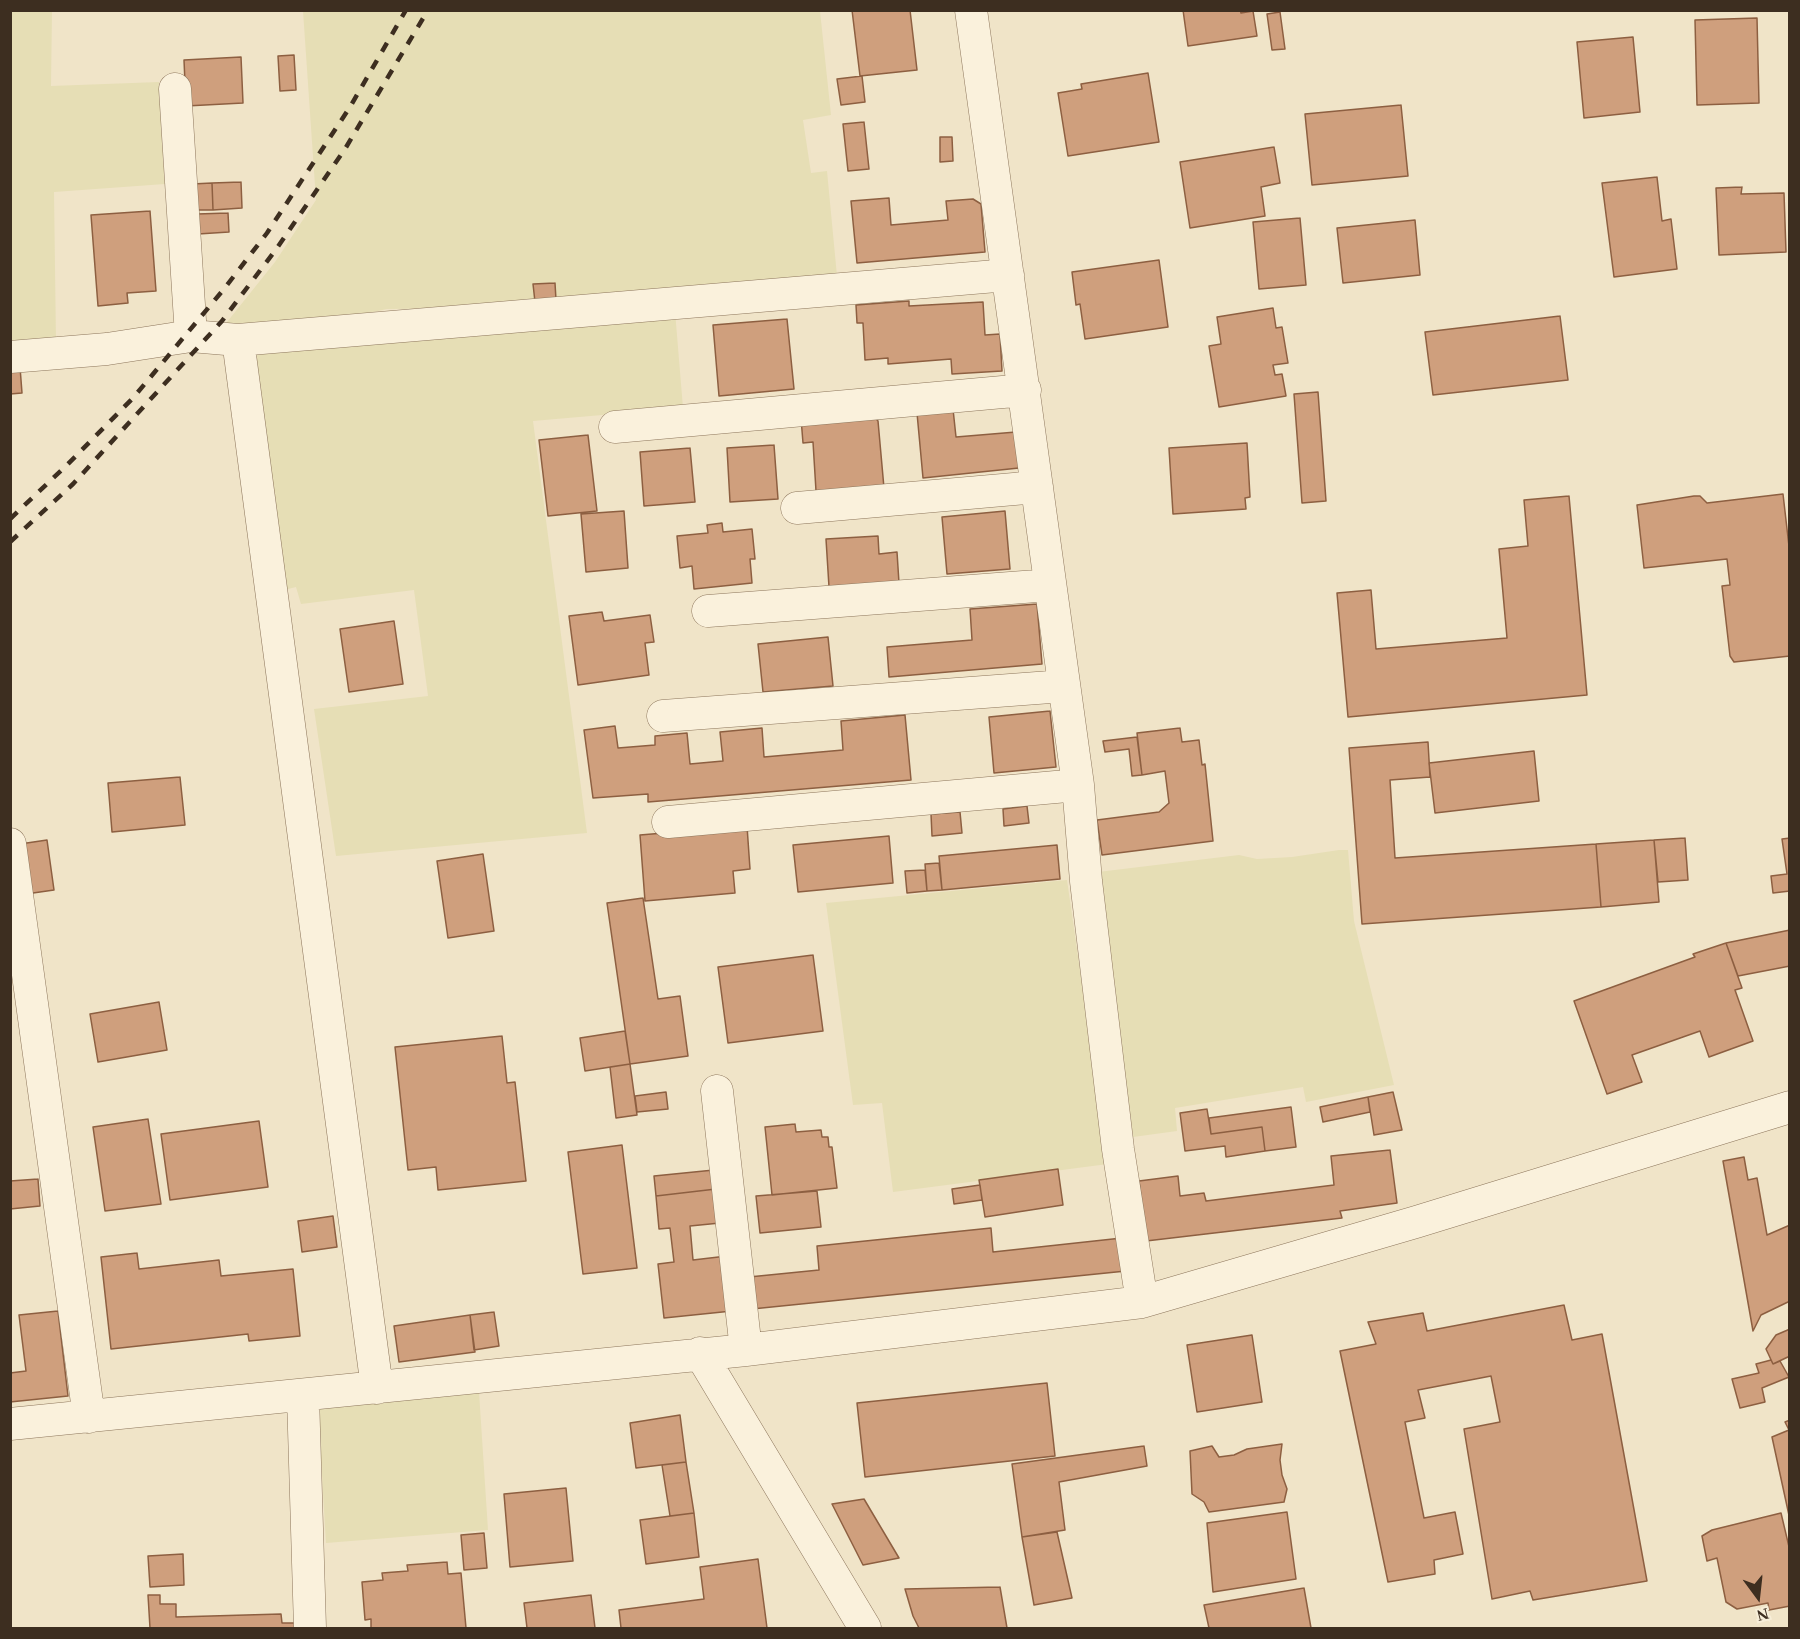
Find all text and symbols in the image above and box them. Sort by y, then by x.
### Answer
north arrow [1728,1567,1788,1627]
text: N [1755,1605,1771,1625]

